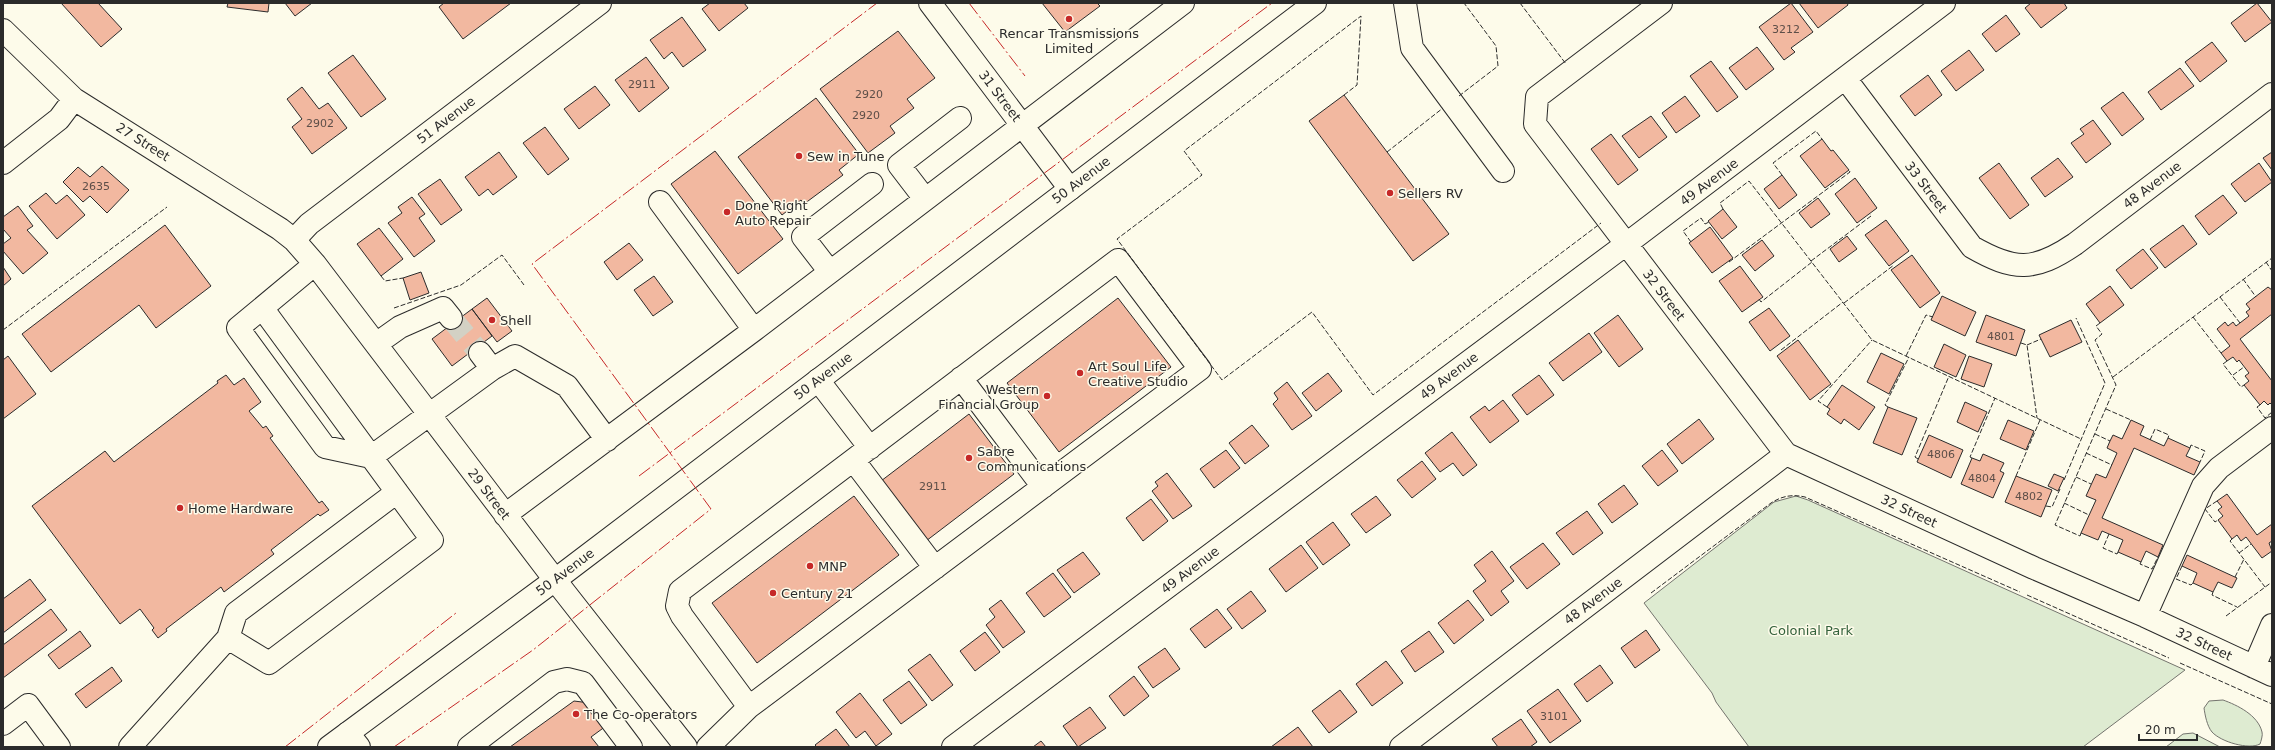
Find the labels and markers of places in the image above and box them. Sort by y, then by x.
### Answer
marker: Rencar Transmissions Limited [1064,14,1074,24]
place label: Rencar Transmissions Limited [999,26,1139,56]
place label: Sew in Tune [807,149,884,164]
marker: Sew in Tune [794,151,804,161]
place label: Sellers RV [1398,186,1463,201]
marker: Sellers RV [1385,188,1395,198]
place label: Done Right Auto Repair [735,198,812,228]
marker: Done Right Auto Repair [722,207,732,217]
place label: Shell [500,313,532,328]
marker: Shell [487,315,497,325]
place label: Art Soul Life Creative Studio [1088,359,1188,389]
marker: Art Soul Life Creative Studio [1075,368,1085,378]
place label: Western Financial Group [938,382,1039,412]
marker: Western Financial Group [1042,391,1052,401]
place label: Sabre Communications [977,444,1086,474]
marker: Sabre Communications [964,453,974,463]
place label: Home Hardware [188,501,293,516]
marker: Home Hardware [175,503,185,513]
place label: MNP [818,559,847,574]
marker: MNP [805,561,815,571]
place label: Century 21 [781,586,853,601]
marker: Century 21 [768,588,778,598]
place label: The Co-operators [583,707,697,722]
marker: The Co-operators [571,709,581,719]

